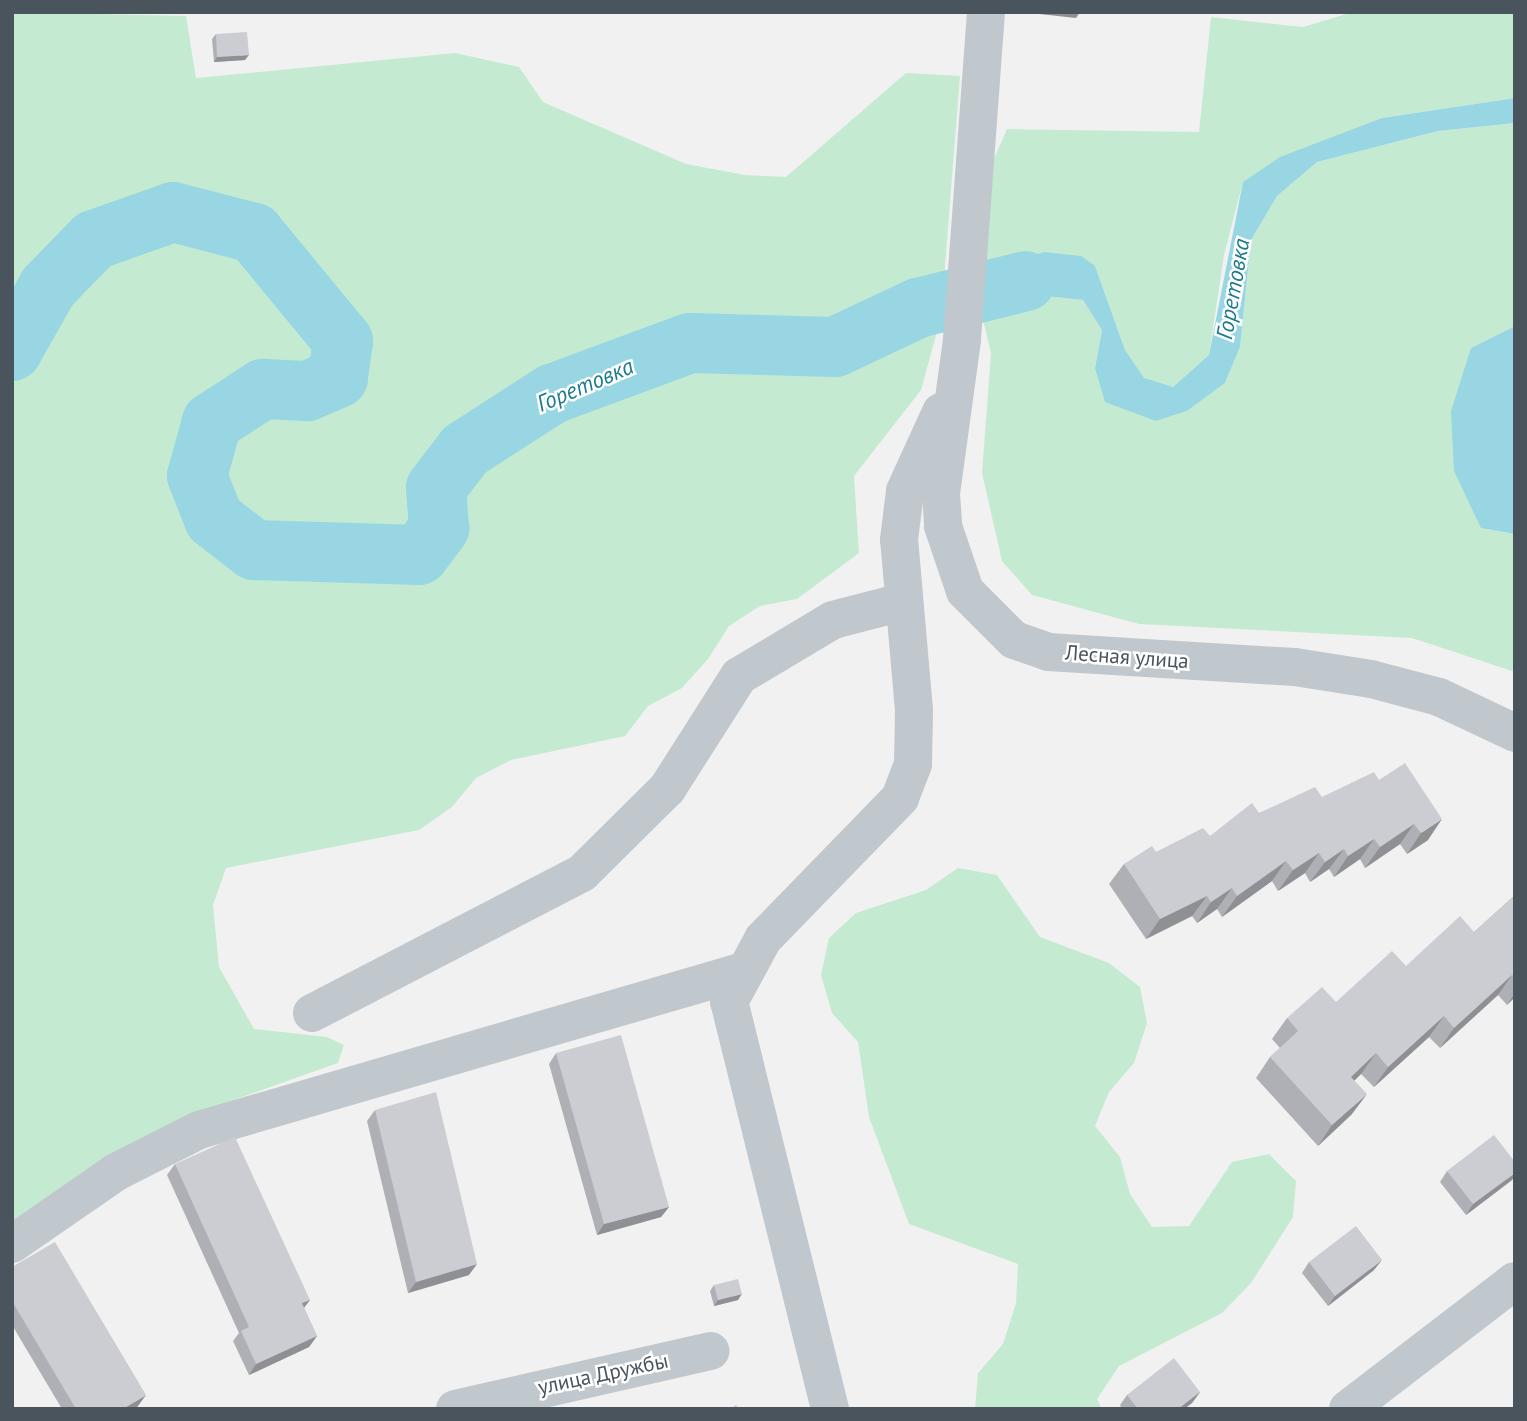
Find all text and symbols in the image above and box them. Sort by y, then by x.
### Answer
water label: Горетовка [1211,236,1255,342]
water label: Горетовка [533,352,637,418]
street label: Лесная улица [1064,640,1190,674]
street label: улица Дружбы [535,1348,671,1400]

